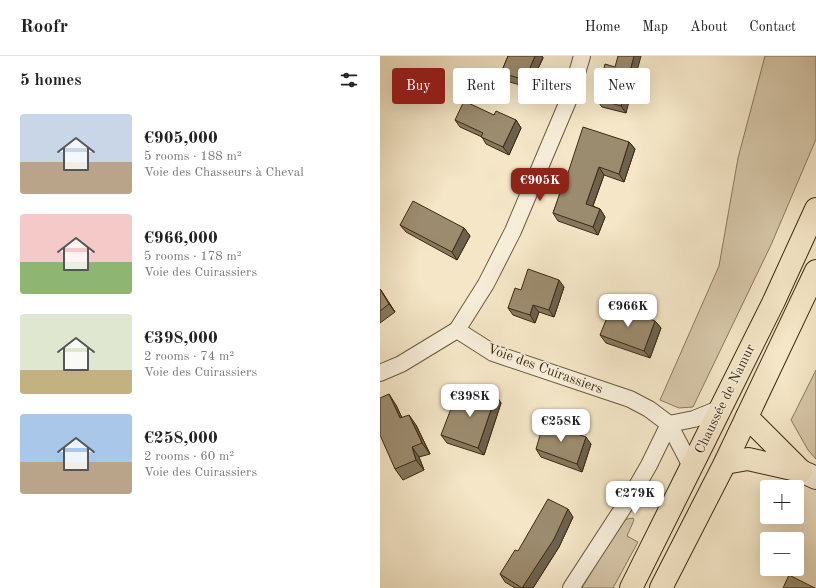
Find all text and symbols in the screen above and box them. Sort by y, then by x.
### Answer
text: Roofr [20,18,68,37]
text: Home [585,20,620,34]
text: Map [642,20,668,34]
text: About [690,20,727,34]
text: Contact [749,20,796,34]
chip: Buy [392,68,445,104]
chip: Rent [453,68,510,104]
chip: Filters [518,68,586,104]
chip: New [594,68,650,104]
icon: filters [338,69,360,91]
text: 5 homes [20,72,82,89]
icon: home [52,130,100,178]
text: €905,000 [144,130,218,147]
text: 5 rooms · 188 m² [144,150,242,163]
text: Voie des Chasseurs à Cheval [144,166,304,179]
pin: €905K [512,168,568,202]
text: €905K [520,174,560,187]
icon: home [52,230,100,278]
text: €966,000 [144,230,218,247]
text: 5 rooms · 178 m² [144,250,242,263]
text: Voie des Cuirassiers [144,266,257,279]
pin: €966K [600,294,656,328]
text: €966K [608,300,648,313]
icon: home [52,330,100,378]
text: €398,000 [144,330,218,347]
street label: Voie des Cuirassiers [485,342,605,396]
street label: Chaussée de Namur [692,342,758,456]
text: 2 rooms · 74 m² [144,350,234,363]
text: Voie des Cuirassiers [144,366,257,379]
pin: €398K [442,384,498,418]
text: €398K [450,390,490,403]
pin: €258K [533,409,589,443]
text: €258K [541,415,581,428]
icon: home [52,430,100,478]
text: €258,000 [144,430,218,447]
text: 2 rooms · 60 m² [144,450,234,463]
text: Voie des Cuirassiers [144,466,257,479]
map controls [760,480,804,576]
button: + [760,480,804,524]
pin: €279K [607,481,663,515]
text: €279K [615,487,655,500]
button: − [760,532,804,576]

